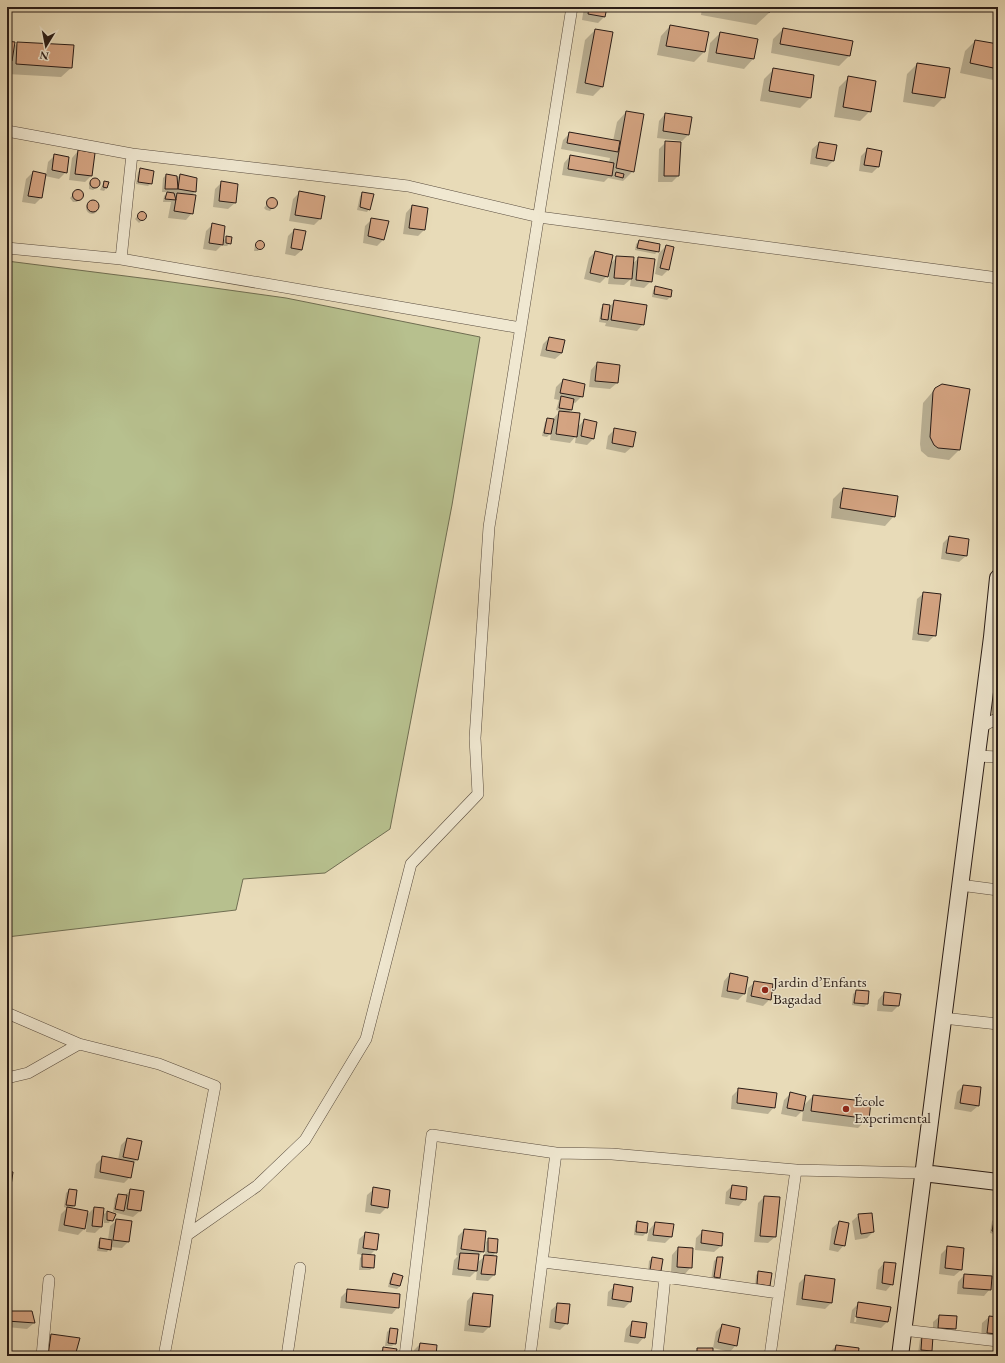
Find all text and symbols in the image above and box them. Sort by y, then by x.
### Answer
north arrow [26,26,66,66]
text: N [39,48,50,64]
place label: Jardin d’Enfants Bagadad [771,972,867,1008]
marker: Jardin d’Enfants Bagadad [760,985,770,995]
place label: École Experimental [854,1091,931,1127]
marker: École Experimental [841,1104,851,1114]

